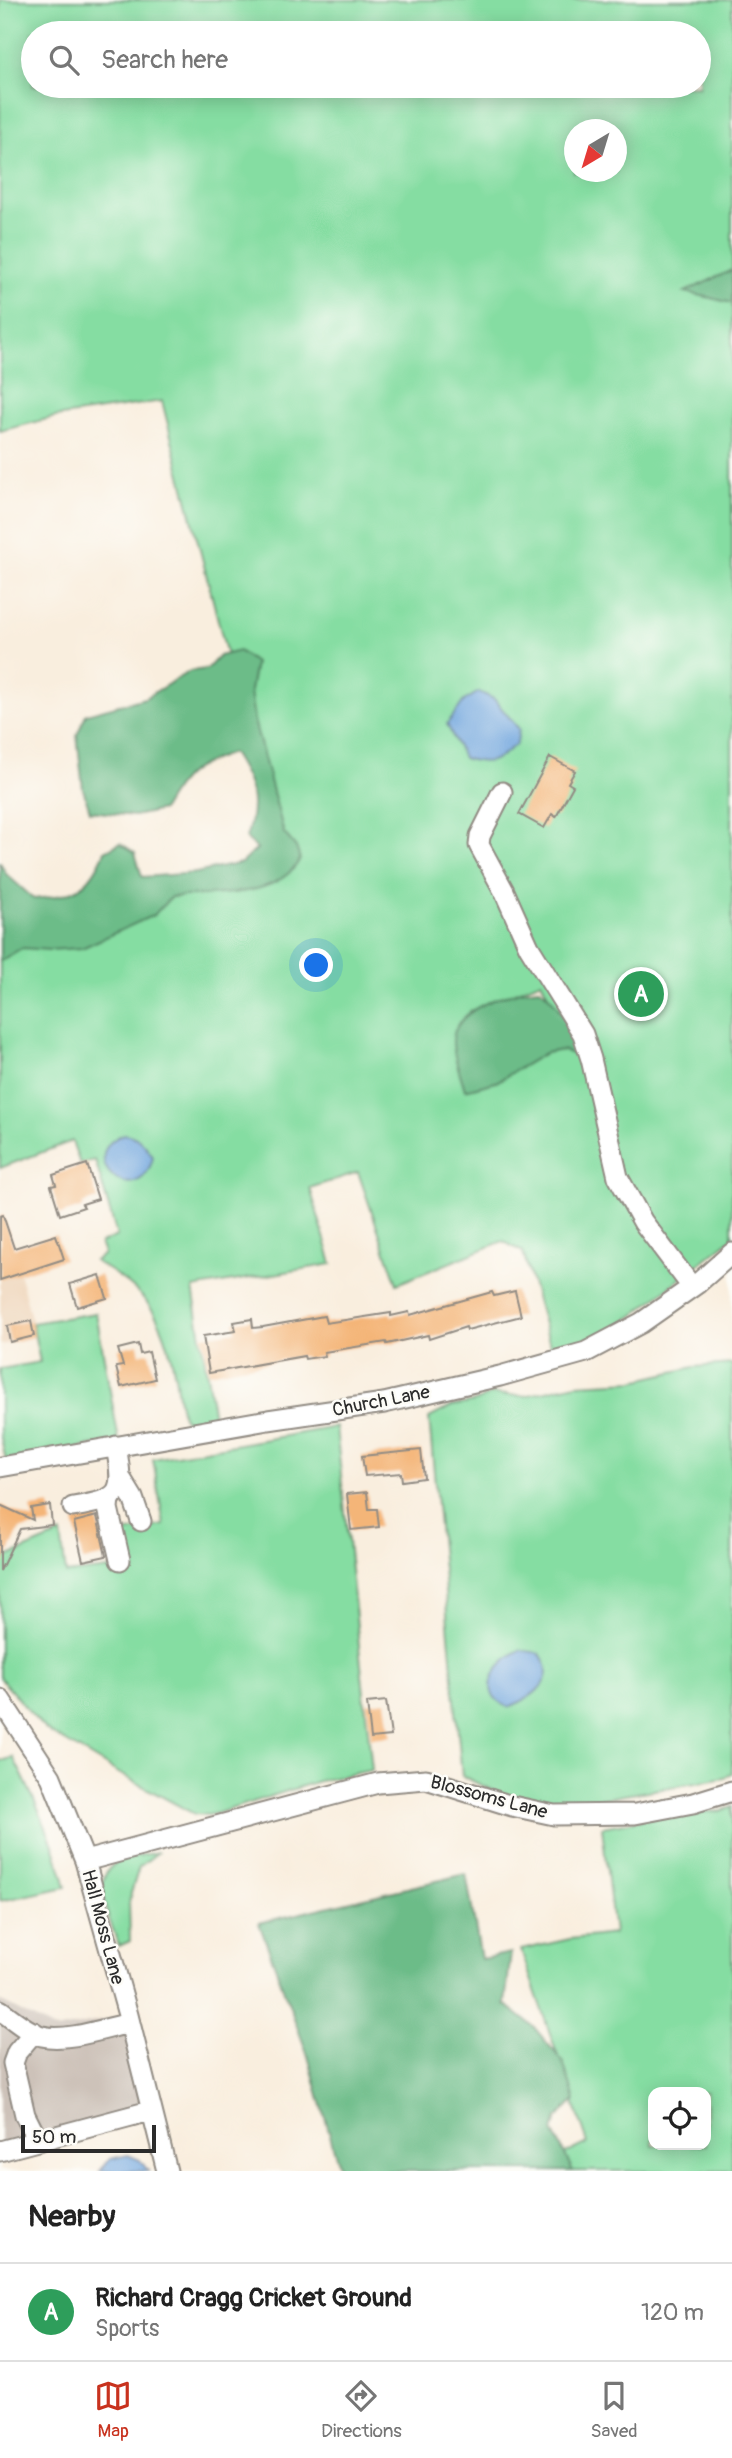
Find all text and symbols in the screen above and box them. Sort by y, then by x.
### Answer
search box [21,21,711,98]
icon: search [45,41,83,79]
text: Search here [101,44,228,76]
north arrow [564,119,627,182]
your location [299,948,333,982]
pin: A [618,968,664,1020]
street label: Church Lane [330,1380,432,1422]
street label: Blossoms Lane [428,1770,551,1824]
street label: Hall Moss Lane [76,1867,130,1988]
map controls [648,2087,711,2150]
button: locate [648,2087,711,2150]
scale bar [21,2122,156,2154]
text: 50 m [32,2125,76,2149]
text: Nearby [28,2198,115,2235]
text: Richard Cragg Cricket Ground [95,2282,412,2314]
text: A [44,2298,58,2327]
text: 120 m [641,2298,704,2327]
text: Sports [95,2314,159,2343]
tab: Map [94,2377,132,2443]
tab: Directions [321,2377,402,2443]
tab: Saved [590,2377,638,2443]

